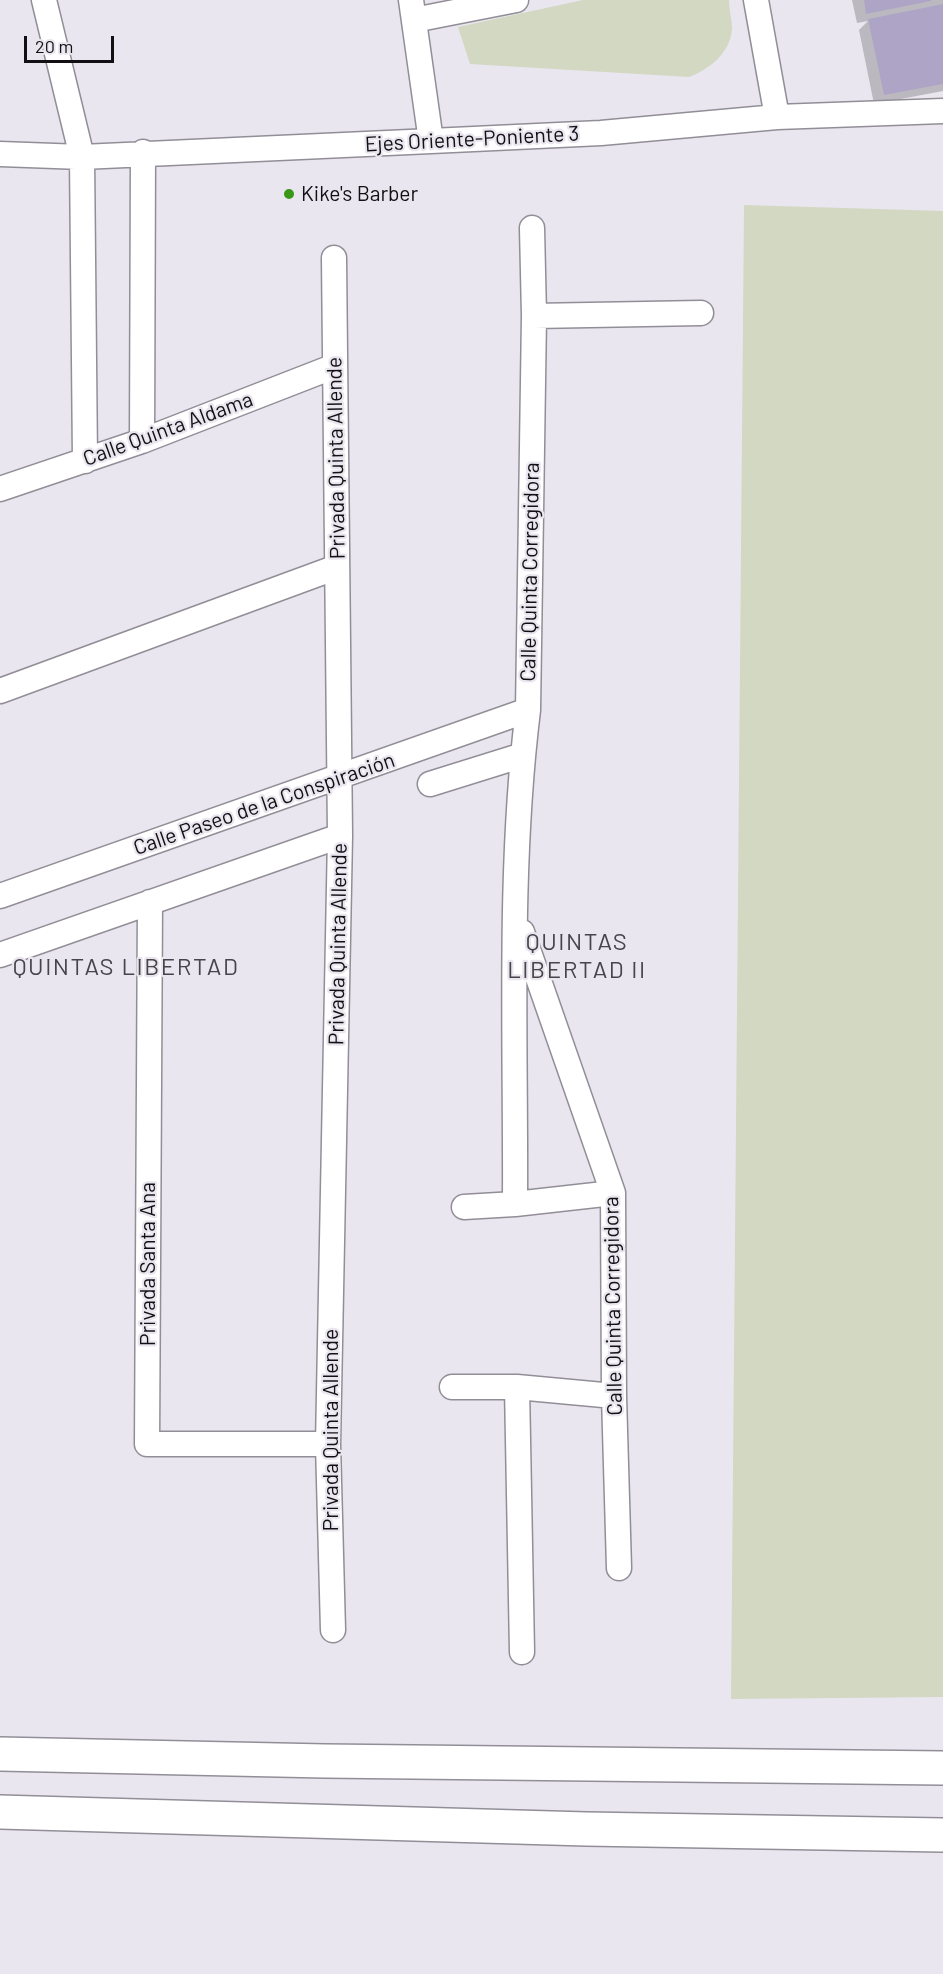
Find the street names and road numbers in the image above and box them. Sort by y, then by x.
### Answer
street label: Ejes Oriente-Poniente 3 [364,121,580,157]
street label: Privada Quinta Allende [322,357,350,559]
street label: Calle Quinta Aldama [80,387,256,471]
street label: Calle Quinta Corregidora [515,462,545,682]
street label: Calle Paseo de la Conspiración [130,747,398,861]
street label: Privada Quinta Allende [324,843,352,1045]
street label: Privada Santa Ana [135,1182,161,1346]
street label: Calle Quinta Corregidora [598,1196,628,1416]
street label: Privada Quinta Allende [318,1329,344,1531]

